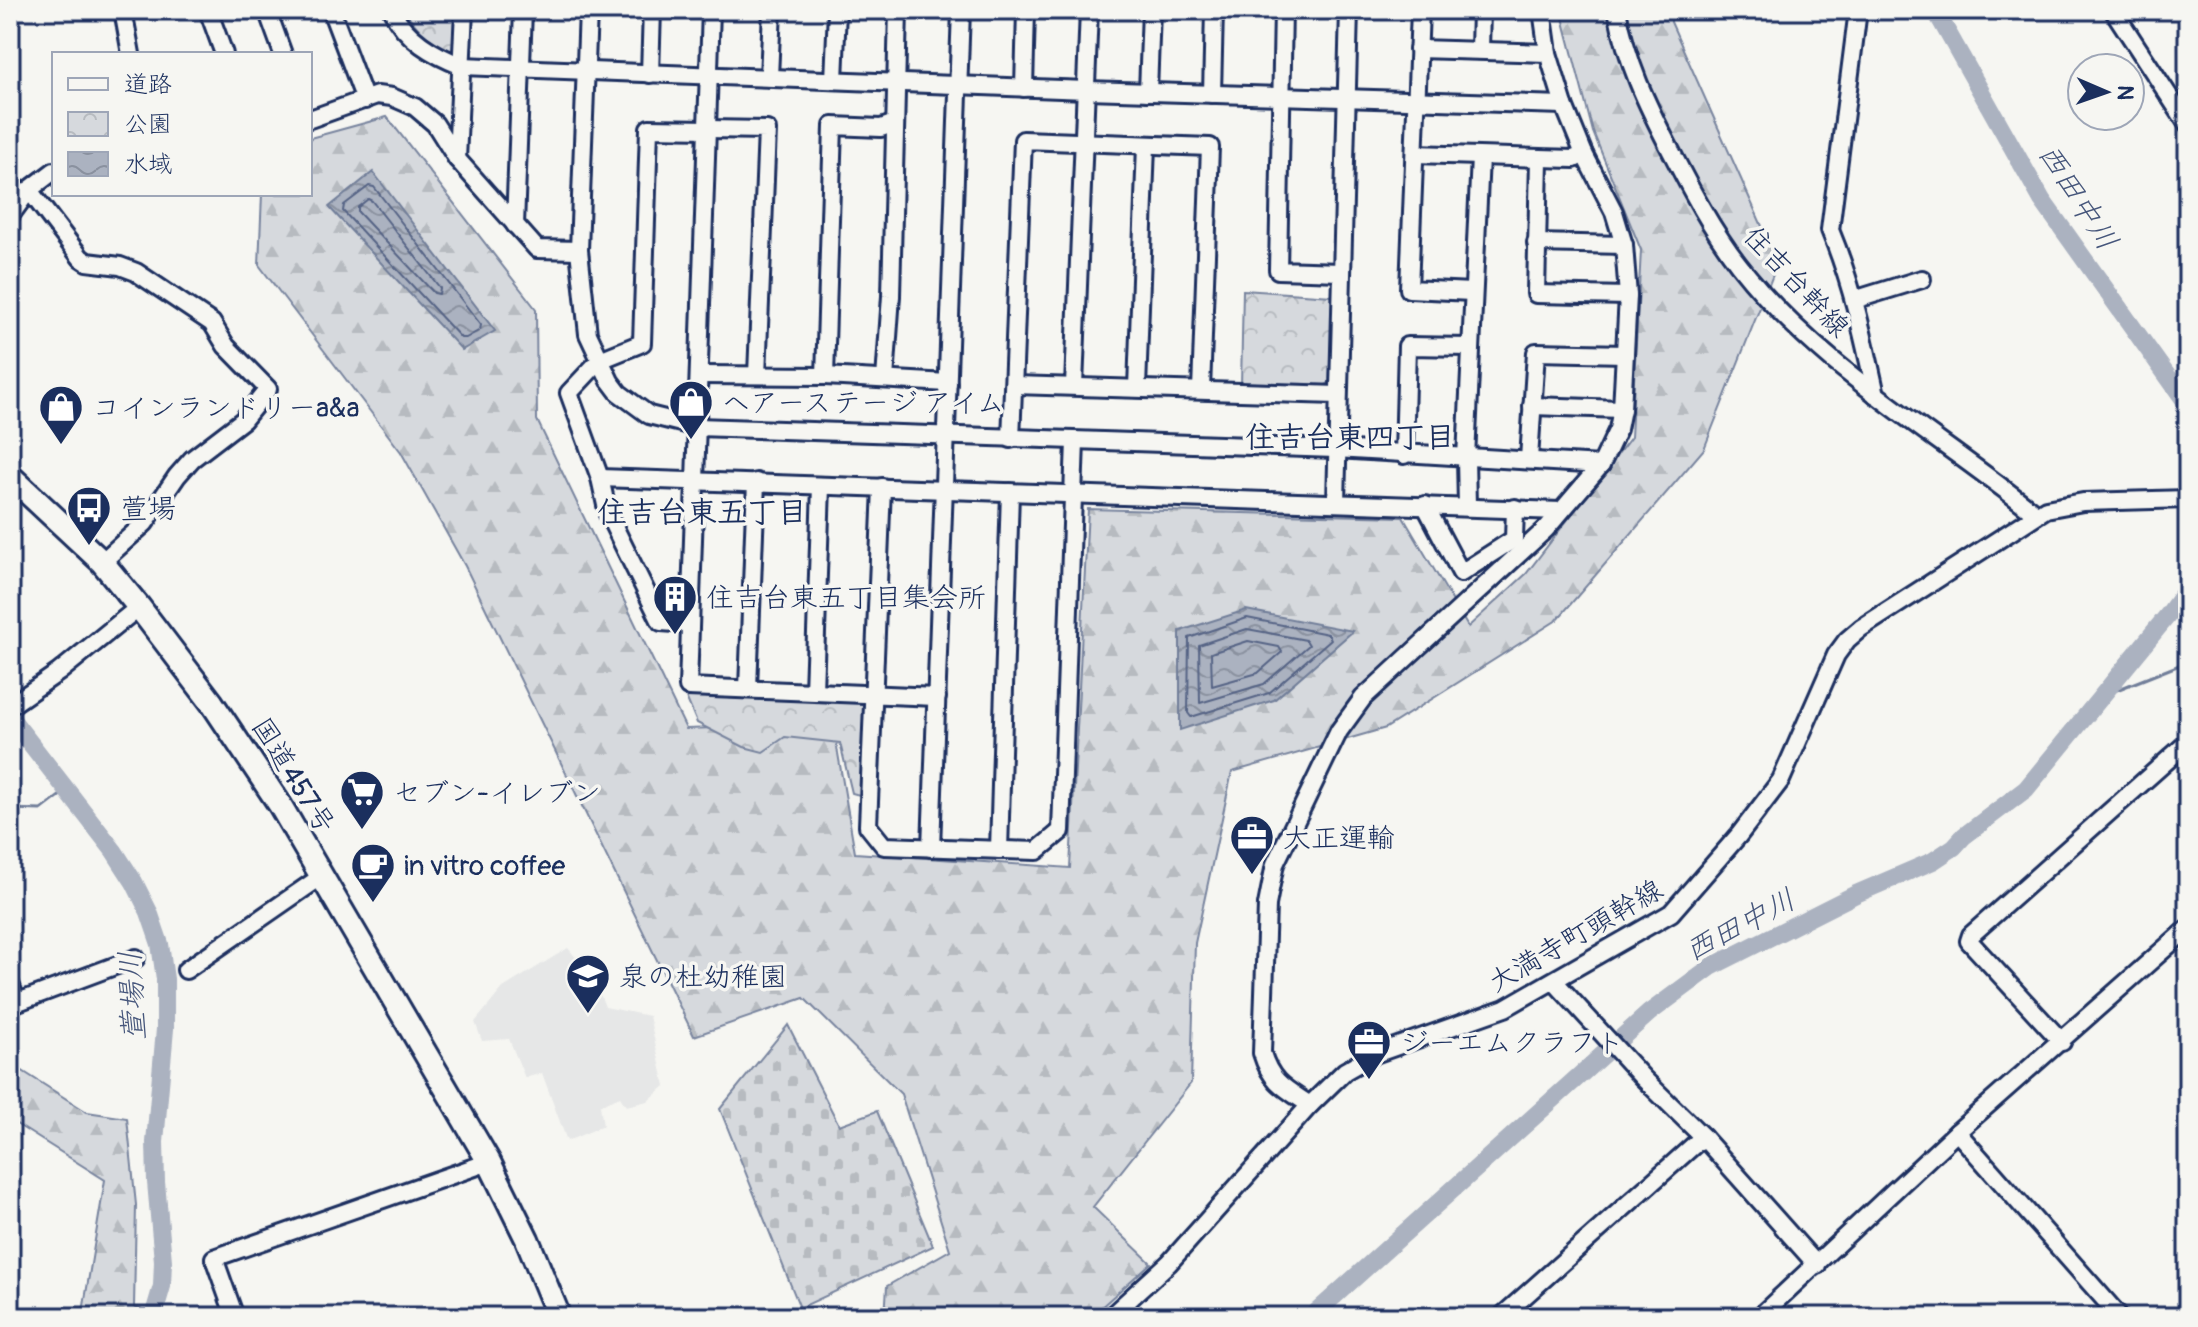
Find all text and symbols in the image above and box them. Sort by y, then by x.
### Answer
legend [52,52,312,196]
north arrow [2066,52,2146,132]
text: 道路 [124,70,172,99]
text: N [2111,85,2139,101]
text: 公園 [124,110,172,139]
water label: 西田中川 [2029,137,2126,258]
text: 水域 [124,150,172,179]
street label: 住吉台幹線 [1735,219,1856,345]
shop icon: ヘアーステージ アイム [667,378,715,441]
shop icon: コインランドリーa&a [37,383,85,446]
place label: ヘアーステージ アイム [722,386,1005,421]
place label: コインランドリーa&a [92,391,360,426]
district label: 住吉台東四丁目 [1245,419,1455,456]
bus stop icon: 萱場 [65,484,113,547]
place label: 萱場 [120,492,176,527]
district label: 住吉台東五丁目 [597,494,807,531]
building icon: 住吉台東五丁目集会所 [651,573,699,636]
place label: 住吉台東五丁目集会所 [706,581,986,616]
street label: 国道457号 [243,711,342,840]
supermarket icon: セブン-イレブン [338,768,386,831]
place label: セブン-イレブン [393,776,601,811]
office icon: 大正運輸 [1228,813,1276,876]
place label: 大正運輸 [1283,821,1395,856]
cafe icon: in vitro coffee [349,841,397,904]
place label: in vitro coffee [404,849,565,884]
street label: 大満寺町頭幹線 [1482,872,1669,1000]
water label: 西田中川 [1679,881,1802,970]
water label: 萱場川 [112,950,153,1042]
school or university icon: 泉の杜幼稚園 [564,952,612,1015]
place label: 泉の杜幼稚園 [619,960,787,995]
office icon: ジーエムクラフト [1345,1018,1393,1081]
place label: ジーエムクラフト [1400,1026,1624,1061]

